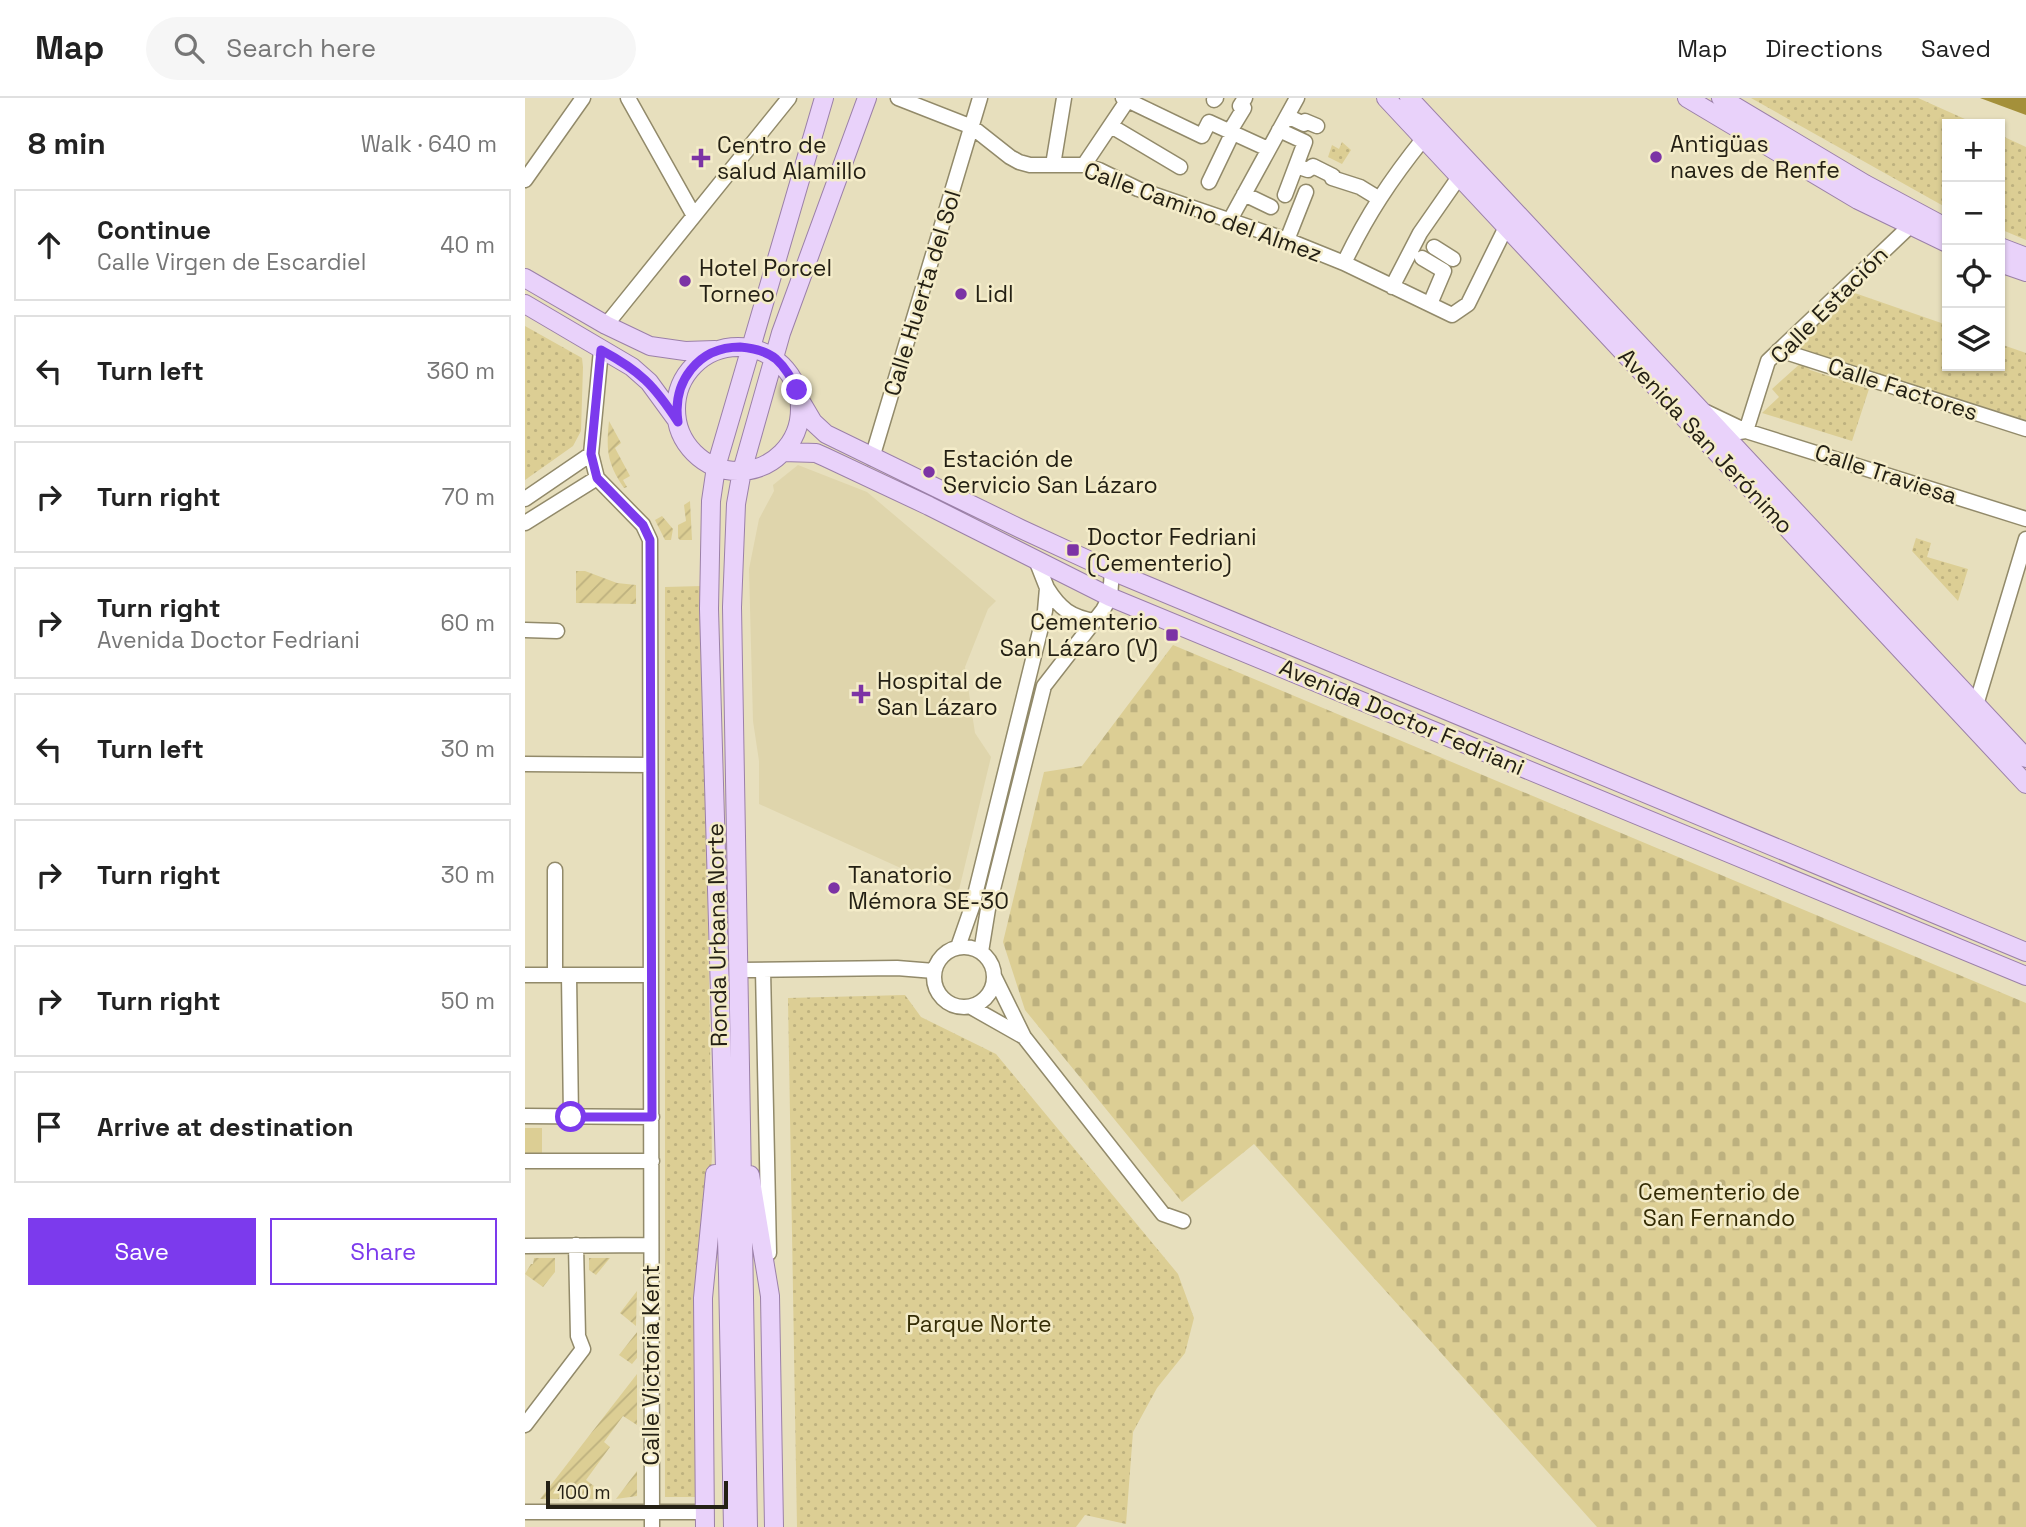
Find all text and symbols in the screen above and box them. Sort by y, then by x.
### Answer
search box [146,17,636,80]
text: Map [35,27,104,69]
icon: search [170,29,208,67]
text: Search here [226,31,376,65]
text: Map [1677,33,1727,64]
text: Directions [1765,33,1883,64]
text: Saved [1921,33,1991,64]
map controls [1942,119,2005,371]
button: + [1942,119,2005,182]
text: 8 min [28,124,106,163]
text: Walk · 640 m [361,129,497,159]
place label: Antigüas naves de Renfe [1670,129,1840,185]
place label: Centro de salud Alamillo [717,130,867,186]
marker: Centro de salud Alamillo [691,148,711,168]
marker: Antigüas naves de Renfe [1648,149,1664,165]
street label: Calle Camino del Almez [1080,155,1326,269]
button: − [1942,182,2005,245]
street label: Calle Huerta del Sol [876,186,968,400]
text: Continue [97,213,211,247]
icon: ahead [30,226,68,264]
text: 40 m [440,230,495,260]
street label: Calle Estación [1764,240,1894,370]
button: locate [1942,245,2005,308]
text: Calle Virgen de Escardiel [97,247,366,277]
place label: Hotel Porcel Torneo [699,253,832,309]
marker: Hotel Porcel Torneo [677,273,693,289]
place label: Lidl [975,279,1014,309]
marker: Lidl [953,286,969,302]
button: layers [1942,308,2005,371]
street label: Avenida San Jerónimo [1612,342,1800,540]
street label: Calle Factores [1824,351,1982,427]
icon: left [30,352,68,390]
text: Turn left [97,354,204,388]
text: 360 m [427,356,495,386]
route end [781,374,812,405]
street label: Calle Traviesa [1811,437,1961,511]
place label: Estación de Servicio San Lázaro [943,444,1158,500]
marker: Estación de Servicio San Lázaro [921,464,937,480]
icon: right [30,478,68,516]
text: Turn right [97,480,221,514]
text: 70 m [442,482,495,512]
place label: Doctor Fedriani (Cementerio) [1087,522,1257,578]
marker: Doctor Fedriani (Cementerio) [1065,542,1081,558]
text: Turn right [97,591,221,625]
icon: right [30,604,68,642]
place label: Cementerio San Lázaro (V) [1000,607,1158,663]
text: 60 m [440,608,495,638]
text: Avenida Doctor Fedriani [97,625,360,655]
marker: Cementerio San Lázaro (V) [1164,627,1180,643]
street label: Avenida Doctor Fedriani [1275,652,1529,782]
place label: Hospital de San Lázaro [877,666,1003,722]
marker: Hospital de San Lázaro [851,684,871,704]
icon: left [30,730,68,768]
text: Turn left [97,732,204,766]
text: 30 m [441,734,495,764]
street label: Ronda Urbana Norte [700,823,734,1047]
icon: right [30,856,68,894]
text: Turn right [97,858,221,892]
text: 30 m [441,860,495,890]
place label: Tanatorio Mémora SE-30 [848,860,1009,916]
marker: Tanatorio Mémora SE-30 [826,880,842,896]
icon: right [30,982,68,1020]
text: Turn right [97,984,221,1018]
text: 50 m [441,986,495,1016]
route start [555,1101,586,1132]
icon: arrive [30,1108,68,1146]
text: Arrive at destination [97,1110,354,1144]
park label: Cementerio de San Fernando [1638,1177,1800,1233]
button: Save [28,1218,256,1285]
button: Share [270,1218,497,1285]
street label: Calle Victoria Kent [636,1264,666,1466]
park label: Parque Norte [906,1309,1052,1339]
scale bar [546,1478,728,1510]
text: 100 m [557,1480,611,1505]

